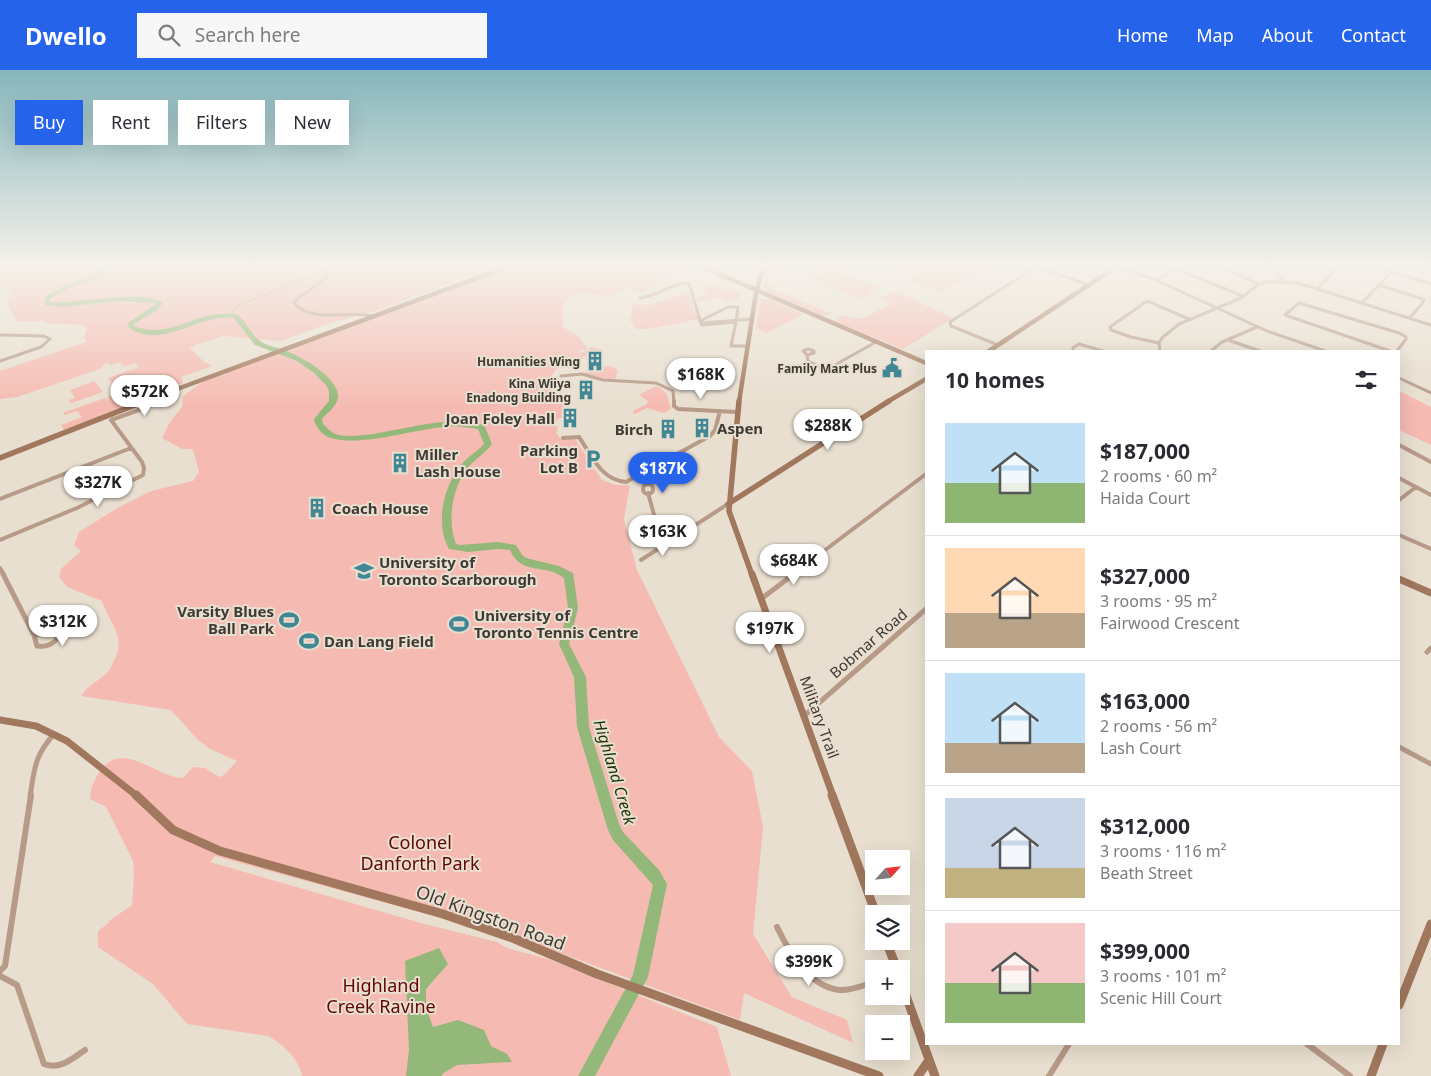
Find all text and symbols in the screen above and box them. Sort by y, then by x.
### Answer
search box [137,13,487,58]
text: Dwello [25,19,107,52]
icon: search [155,21,183,49]
text: Search here [195,22,300,48]
text: Home [1117,23,1168,47]
text: Map [1196,23,1234,47]
text: About [1262,23,1313,47]
text: Contact [1341,23,1406,47]
chip: Buy [15,100,83,145]
chip: Rent [93,100,168,145]
chip: Filters [178,100,265,145]
chip: New [275,100,349,145]
building icon: Humanities Wing [584,350,606,372]
place label: Humanities Wing [477,353,580,370]
public building icon: Family Mart Plus [881,357,903,379]
pin: $168K [666,358,736,400]
place label: Family Mart Plus [777,360,877,377]
text: $168K [677,363,725,385]
text: 10 homes [945,366,1045,394]
icon: filters [1352,366,1380,394]
pin: $572K [110,374,180,417]
place label: Kina Wiiya Enadong Building [466,375,571,406]
building icon: Kina Wiiya Enadong Building [575,379,597,401]
text: $572K [121,380,169,402]
building icon: Joan Foley Hall [559,407,581,429]
place label: Joan Foley Hall [443,408,555,428]
pin: $288K [793,408,863,451]
text: $288K [804,414,852,436]
building icon: Aspen [691,417,713,439]
building icon: Birch [657,418,679,440]
place label: Aspen [717,418,763,438]
place label: Birch [615,419,653,439]
text: $187,000 [1100,437,1190,465]
place label: Parking Lot B [520,440,578,477]
icon: home [985,443,1045,503]
place label: Miller Lash House [415,444,501,481]
parking icon: Parking Lot B [582,448,604,470]
building icon: Miller Lash House [389,452,411,474]
pin: $187K [628,452,698,494]
text: $187K [639,457,687,479]
text: 2 rooms · 60 m² [1100,465,1217,487]
pin: $327K [63,466,133,508]
text: $327K [74,471,122,493]
text: Haida Court [1100,487,1190,509]
building icon: Coach House [306,497,328,519]
place label: Coach House [332,498,429,518]
pin: $163K [628,514,698,557]
text: $163K [639,520,687,542]
pin: $684K [759,544,829,586]
text: $684K [770,549,818,571]
place label: University of Toronto Scarborough [379,552,537,589]
school or university icon: University of Toronto Scarborough [353,560,375,582]
text: $327,000 [1100,562,1190,590]
icon: home [985,568,1045,628]
text: 3 rooms · 95 m² [1100,590,1217,612]
place label: Varsity Blues Ball Park [177,601,275,638]
pin: $312K [28,604,98,647]
street label: Bobmar Road [825,604,911,682]
place label: University of Toronto Tennis Centre [474,605,639,642]
sports icon: Varsity Blues Ball Park [278,609,300,631]
text: $312K [39,610,87,632]
pin: $197K [735,612,805,654]
text: Fairwood Crescent [1100,612,1239,634]
sports icon: University of Toronto Tennis Centre [448,613,470,635]
text: $197K [746,617,794,639]
sports icon: Dan Lang Field [298,630,320,652]
place label: Dan Lang Field [324,631,434,651]
street label: Military Trail [796,673,844,761]
text: $163,000 [1100,687,1190,715]
icon: home [985,693,1045,753]
text: 2 rooms · 56 m² [1100,715,1217,737]
water label: Highland Creek [589,717,642,828]
text: Lash Court [1100,737,1181,759]
text: $312,000 [1100,812,1190,840]
icon: home [985,818,1045,878]
park label: Colonel Danforth Park [360,830,480,875]
text: 3 rooms · 116 m² [1100,840,1226,862]
north arrow [865,850,910,895]
map controls [865,850,910,1060]
text: Beath Street [1100,862,1193,884]
street label: Old Kingston Road [413,879,569,955]
button: layers [865,905,910,950]
text: $399,000 [1100,937,1190,965]
icon: home [985,943,1045,1003]
pin: $399K [774,944,844,987]
text: $399K [785,950,833,972]
button: + [865,960,910,1005]
text: 3 rooms · 101 m² [1100,965,1226,987]
park label: Highland Creek Ravine [326,973,436,1018]
text: Scenic Hill Court [1100,987,1222,1009]
button: − [865,1015,910,1060]

